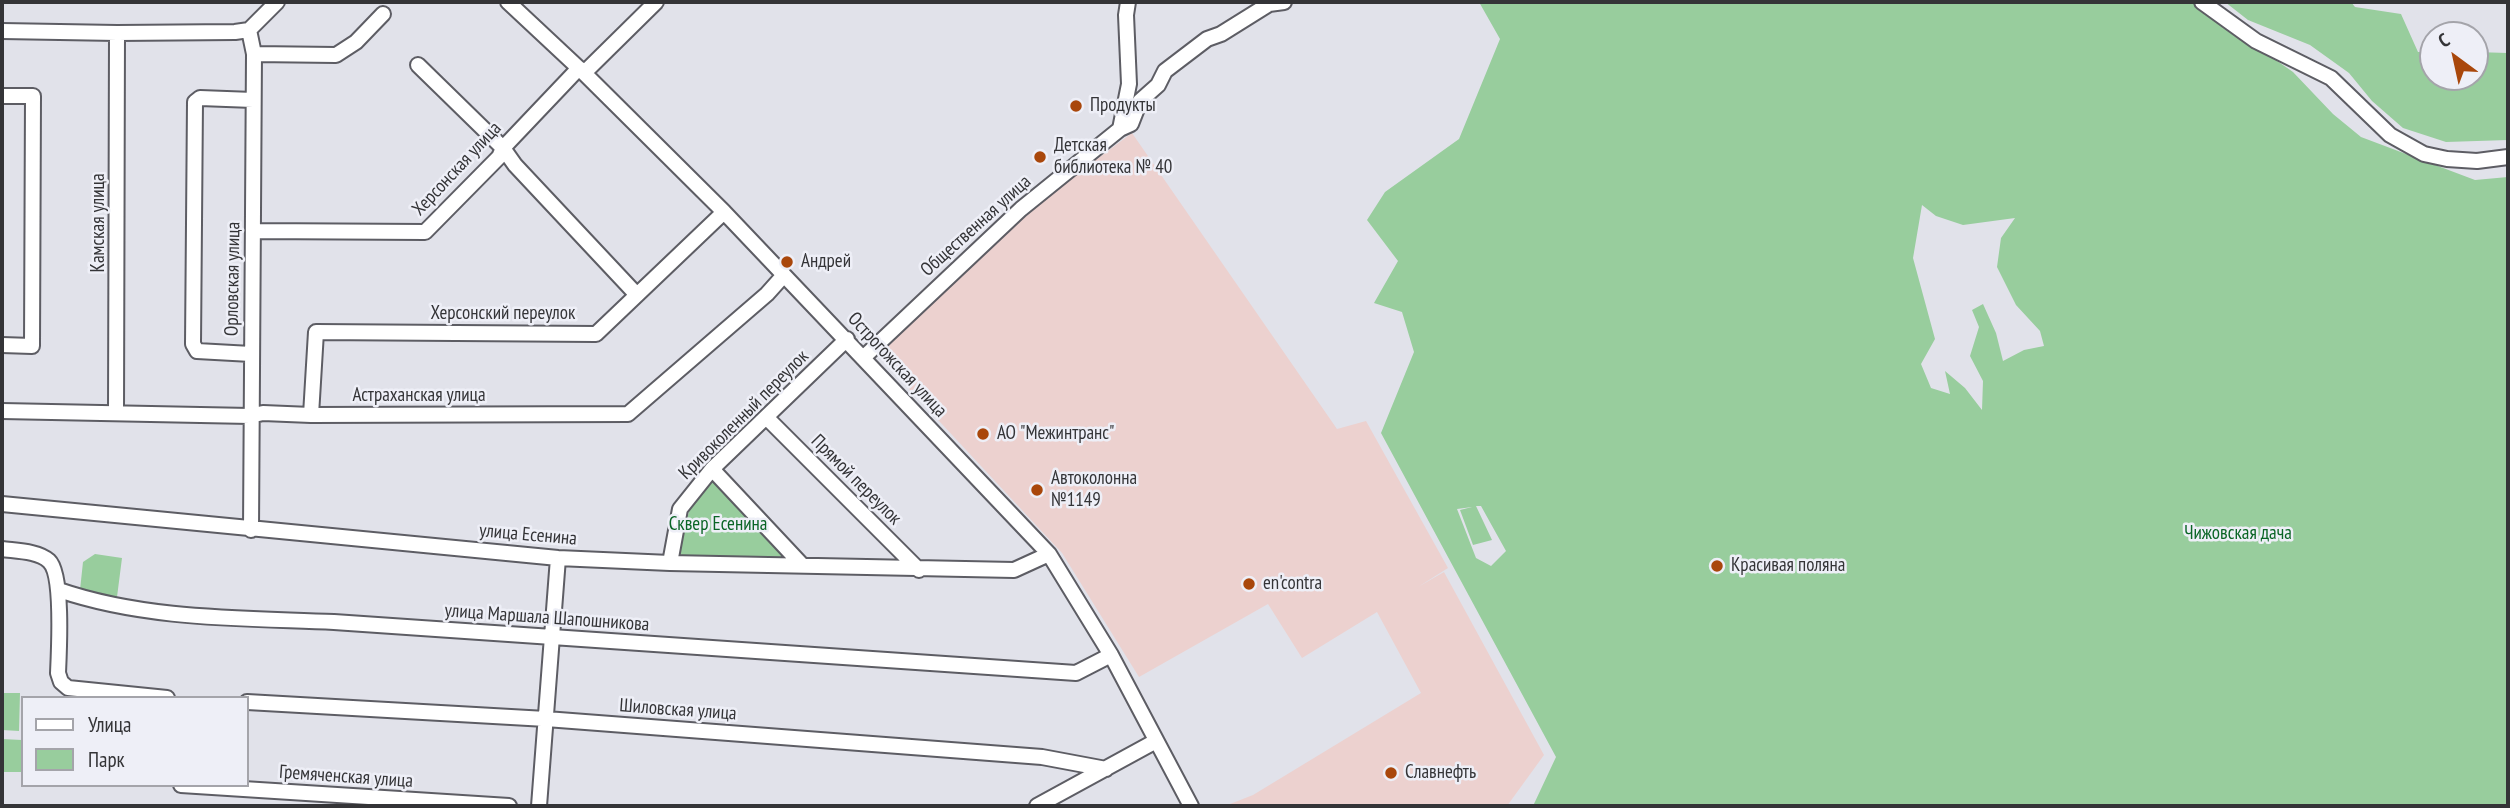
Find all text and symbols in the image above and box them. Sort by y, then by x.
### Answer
north arrow [2419,21,2489,91]
text: С [2433,28,2454,52]
place label: Продукты [1090,95,1156,117]
marker: Продукты [1068,98,1084,114]
street label: Херсонская улица [408,117,506,221]
place label: Детская библиотека № 40 [1054,135,1172,179]
marker: Детская библиотека № 40 [1032,149,1048,165]
street label: Общественная улица [916,171,1036,281]
street label: Камская улица [88,174,110,272]
street label: Орловская улица [221,222,245,336]
place label: Андрей [801,251,851,273]
marker: Андрей [779,254,795,270]
street label: Херсонский переулок [431,303,575,325]
street label: Острогожская улица [843,308,951,422]
street label: Кривоколенный переулок [674,345,814,485]
street label: Астраханская улица [352,385,486,407]
place label: АО "Межинтранс" [997,423,1114,445]
marker: АО "Межинтранс" [975,426,991,442]
street label: Прямой переулок [806,430,906,530]
place label: Автоколонна №1149 [1051,468,1137,512]
marker: Автоколонна №1149 [1029,482,1045,498]
park label: Сквер Есенина [669,514,767,536]
street label: улица Есенина [478,519,578,551]
park label: Чижовская дача [2184,523,2292,545]
place label: Красивая поляна [1731,555,1845,577]
marker: Красивая поляна [1709,558,1725,574]
place label: en'contra [1263,573,1322,595]
marker: en'contra [1241,576,1257,592]
street label: улица Маршала Шапошникова [444,599,650,637]
street label: Шиловская улица [619,695,737,725]
legend [21,696,248,787]
text: Улица [88,711,131,738]
text: Парк [88,746,125,773]
street label: Гремяченская улица [278,761,414,793]
place label: Cлавнефть [1405,762,1476,784]
marker: Cлавнефть [1383,765,1399,781]

